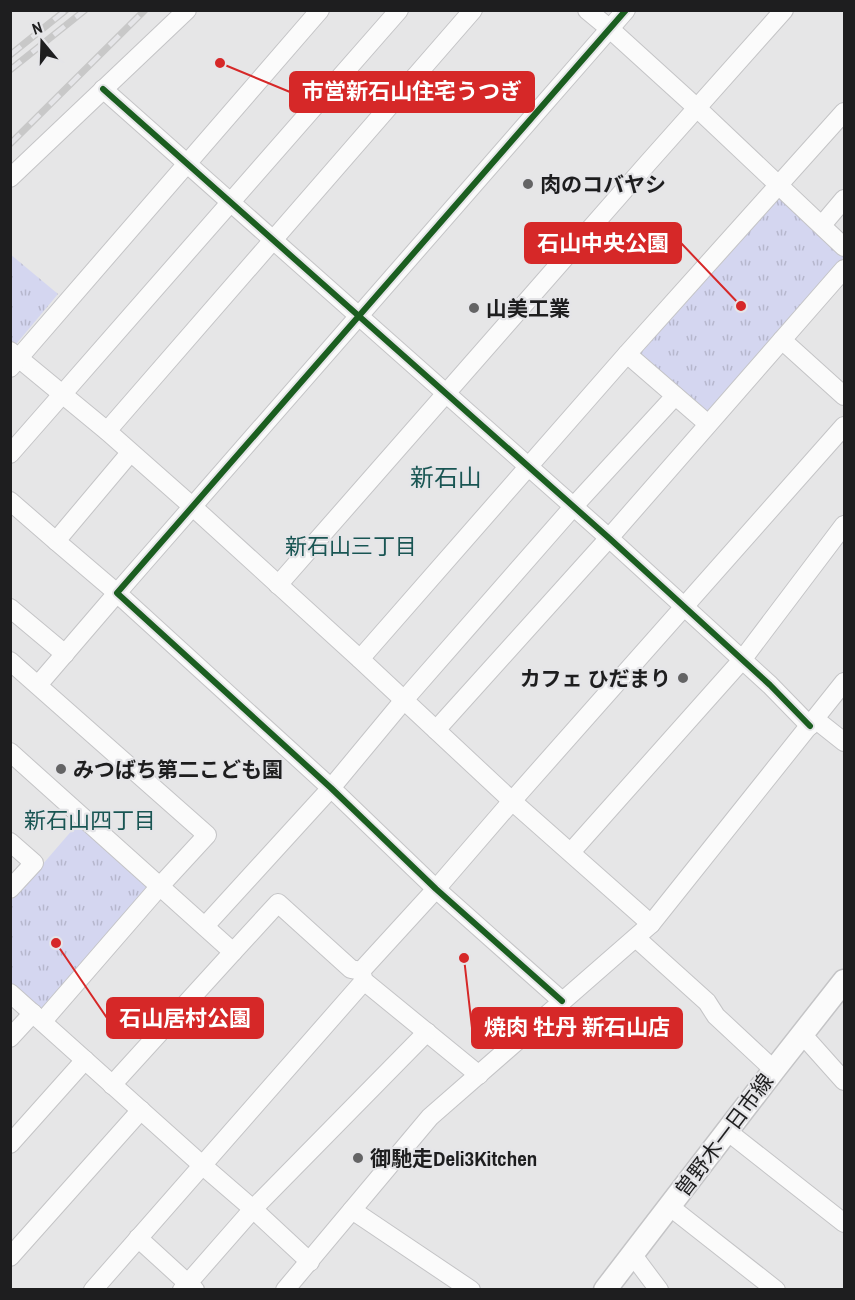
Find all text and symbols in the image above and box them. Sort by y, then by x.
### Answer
north arrow [12,12,72,72]
text: N [29,16,45,40]
callout: 市営新石山住宅うつぎ [290,72,534,112]
text: 市営新石山住宅うつぎ [302,76,522,106]
place label: 肉のコバヤシ [540,170,666,199]
marker: 肉のコバヤシ [521,177,535,191]
callout: 石山中央公園 [525,223,681,263]
text: 石山中央公園 [537,228,669,258]
place label: 山美工業 [486,294,570,323]
marker: 山美工業 [467,301,481,315]
district label: 新石山 [410,461,482,493]
district label: 新石山三丁目 [285,531,417,561]
place label: カフェ ひだまり [520,664,671,693]
marker: カフェ ひだまり [676,671,690,685]
place label: みつばち第二こども園 [73,755,283,784]
marker: みつばち第二こども園 [54,762,68,776]
district label: 新石山四丁目 [24,805,156,835]
callout: 石山居村公園 [107,998,263,1038]
text: 石山居村公園 [119,1003,251,1033]
callout: 焼肉 牡丹 新石山店 [472,1008,682,1048]
text: 焼肉 牡丹 新石山店 [484,1012,670,1042]
street label: 曽野木一日市線 [668,1068,780,1202]
place label: 御馳走Deli3Kitchen [370,1144,537,1173]
marker: 御馳走Deli3Kitchen [351,1151,365,1165]

